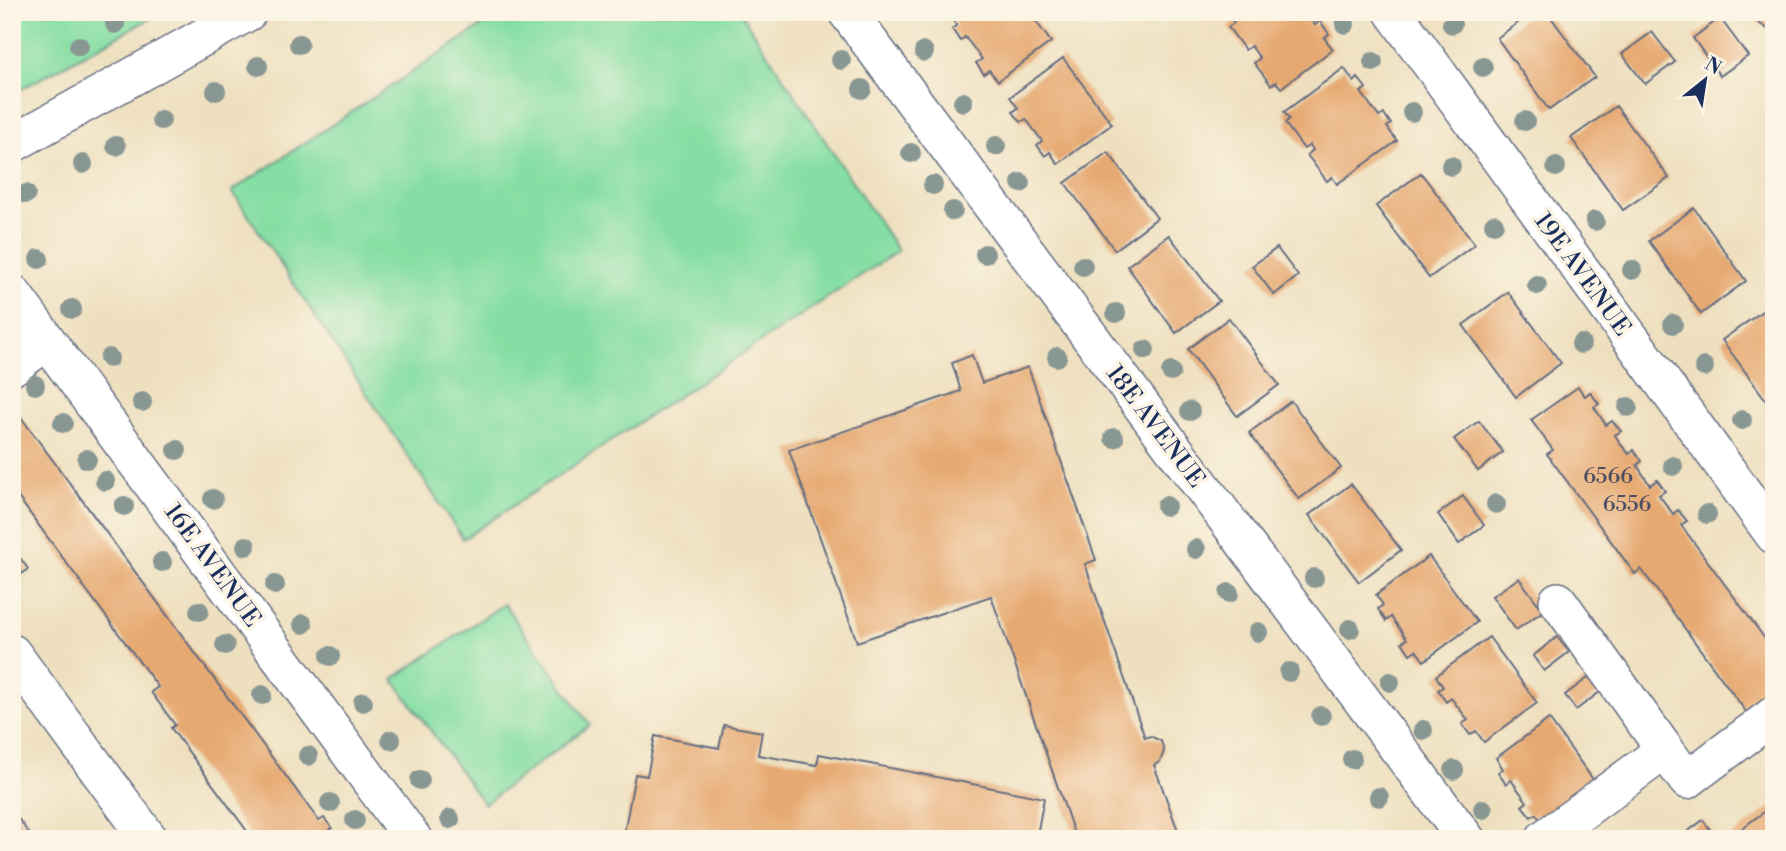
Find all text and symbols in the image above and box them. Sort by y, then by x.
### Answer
north arrow [1670,46,1740,116]
text: N [1700,52,1726,80]
street label: 19E AVENUE [1527,207,1637,342]
street label: 18E AVENUE [1099,359,1211,494]
house number: 6566 [1583,464,1633,490]
house number: 6556 [1603,492,1652,518]
street label: 16E AVENUE [157,498,267,633]

